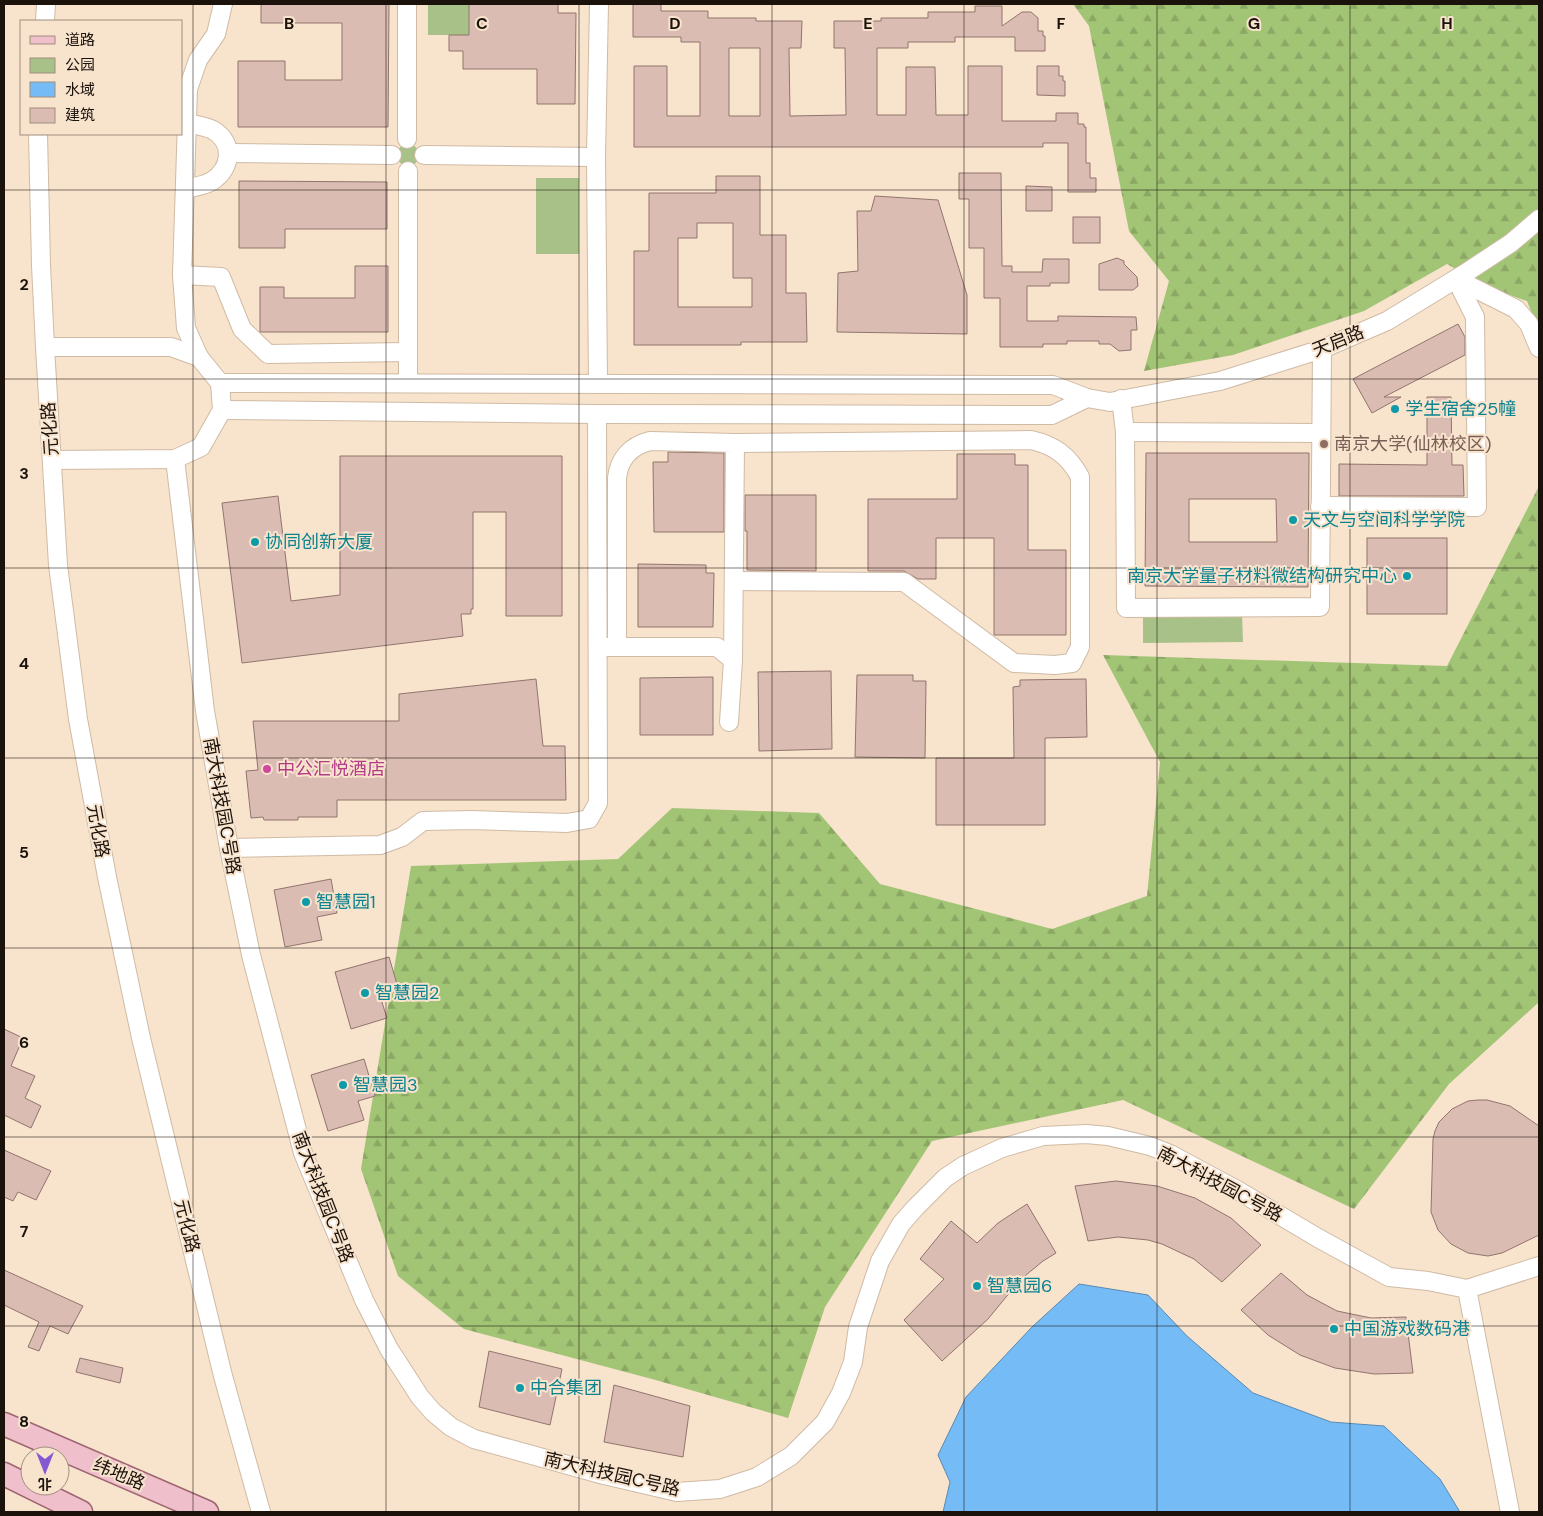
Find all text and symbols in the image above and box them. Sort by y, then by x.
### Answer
text: B [284,13,294,34]
text: C [476,13,488,34]
text: D [669,13,681,34]
text: E [863,13,873,34]
text: F [1057,13,1066,34]
text: G [1248,13,1260,34]
text: H [1441,13,1453,34]
legend [20,20,182,135]
text: 道路 [65,30,95,50]
text: 公园 [65,55,95,75]
text: 水域 [65,80,95,100]
text: 建筑 [65,105,95,125]
text: 2 [19,274,29,295]
street label: 天启路 [1308,320,1368,362]
place label: 学生宿舍25幢 [1405,397,1516,421]
street label: 元化路 [36,401,64,457]
marker: 学生宿舍25幢 [1389,403,1401,415]
place label: 南京大学(仙林校区) [1334,432,1491,456]
marker: 南京大学(仙林校区) [1318,438,1330,450]
text: 3 [19,463,29,484]
place label: 天文与空间科学学院 [1303,508,1465,532]
marker: 天文与空间科学学院 [1287,514,1299,526]
place label: 协同创新大厦 [265,530,373,554]
marker: 协同创新大厦 [249,536,261,548]
place label: 南京大学量子材料微结构研究中心 [1127,564,1397,588]
marker: 南京大学量子材料微结构研究中心 [1401,570,1413,582]
text: 4 [19,653,29,674]
street label: 南大科技园C号路 [198,736,246,876]
place label: 中公汇悦酒店 [277,757,385,781]
marker: 中公汇悦酒店 [261,763,273,775]
street label: 元化路 [81,802,115,860]
text: 5 [19,842,29,863]
place label: 智慧园1 [316,890,376,914]
marker: 智慧园1 [300,896,312,908]
place label: 智慧园2 [375,981,439,1005]
marker: 智慧园2 [359,987,371,999]
text: 6 [19,1032,29,1053]
place label: 智慧园3 [353,1073,418,1097]
marker: 智慧园3 [337,1079,349,1091]
street label: 南大科技园C号路 [287,1128,359,1266]
street label: 南大科技园C号路 [1153,1141,1287,1227]
street label: 元化路 [169,1197,205,1255]
text: 7 [20,1221,29,1242]
place label: 智慧园6 [987,1274,1052,1298]
marker: 智慧园6 [971,1280,983,1292]
place label: 中国游戏数码港 [1344,1317,1470,1341]
marker: 中国游戏数码港 [1328,1323,1340,1335]
place label: 中合集团 [530,1376,602,1400]
marker: 中合集团 [514,1382,526,1394]
text: 8 [19,1411,29,1432]
north arrow [20,1446,70,1496]
street label: 南大科技园C号路 [542,1447,682,1501]
street label: 纬地路 [89,1452,149,1496]
text: 北 [38,1475,52,1493]

